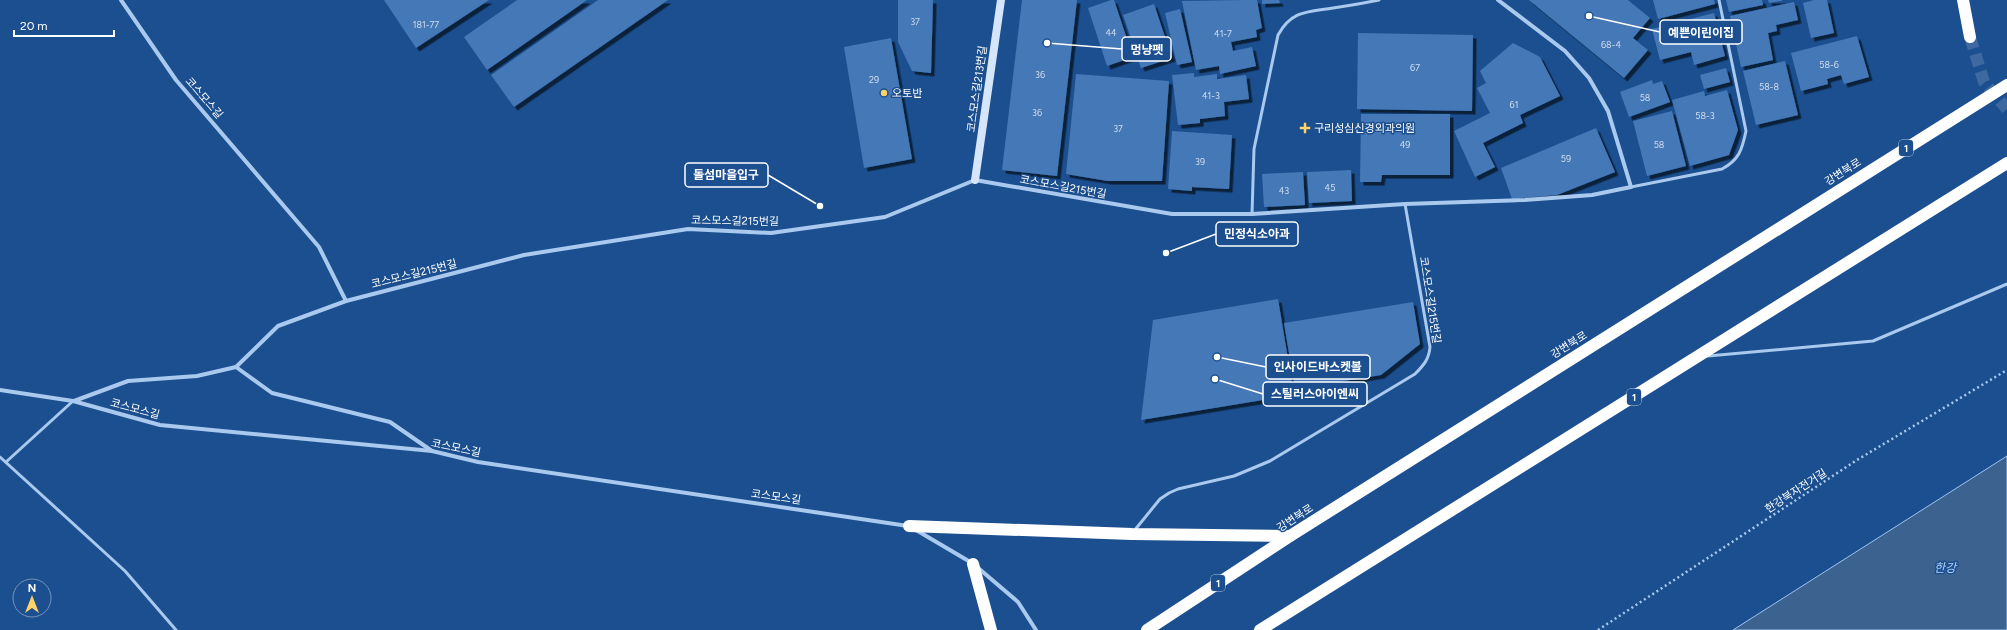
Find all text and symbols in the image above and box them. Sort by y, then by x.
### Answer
scale bar [14,12,114,38]
house number: 37 [910,16,920,27]
text: 20 m [20,19,48,33]
house number: 181-77 [413,19,439,30]
callout: 예쁜이린이집 [1660,20,1742,44]
text: 예쁜이린이집 [1668,26,1734,40]
house number: 44 [1105,27,1117,38]
house number: 41-7 [1214,28,1232,39]
callout: 멍냥펫 [1122,37,1171,61]
house number: 68-4 [1601,39,1621,50]
text: 멍냥펫 [1130,43,1164,57]
street label: 코스모스길213번길 [964,45,990,133]
house number: 58-6 [1819,59,1839,70]
house number: 67 [1410,62,1420,73]
house number: 36 [1035,69,1045,80]
house number: 29 [869,74,879,85]
street label: 코스모스길 [182,75,226,121]
house number: 58-8 [1759,81,1779,92]
place label: 오토반 [892,87,922,100]
marker: 오토반 [879,88,889,98]
house number: 41-3 [1202,90,1220,101]
house number: 58 [1640,92,1651,103]
house number: 61 [1510,99,1518,110]
house number: 36 [1032,107,1042,118]
house number: 58-3 [1695,110,1715,121]
marker: 구리성심신경외과의원 [1299,122,1311,134]
place label: 구리성심신경외과의원 [1314,122,1415,135]
house number: 37 [1113,123,1123,134]
house number: 49 [1400,139,1410,150]
house number: 58 [1654,139,1665,150]
road number: 1 [1899,140,1913,156]
house number: 59 [1561,153,1571,164]
house number: 39 [1195,156,1205,167]
street label: 강변북로 [1822,156,1864,188]
callout: 돌섬마을입구 [685,163,768,187]
text: 돌섬마을입구 [693,168,759,182]
street label: 코스모스길215번길 [1019,173,1107,201]
house number: 45 [1325,182,1335,193]
house number: 43 [1279,185,1289,196]
street label: 코스모스길215번길 [691,214,779,228]
callout: 민정식소아과 [1216,222,1298,246]
text: 민정식소아과 [1224,227,1290,241]
street label: 코스모스길215번길 [1417,256,1443,344]
street label: 코스모스길215번길 [370,257,458,291]
street label: 강변북로 [1548,329,1590,361]
callout: 인사이드바스켓볼 [1266,355,1370,379]
text: 인사이드바스켓볼 [1274,360,1362,374]
callout: 스틸러스아이엔씨 [1263,382,1367,406]
text: 스틸러스아이엔씨 [1271,387,1359,401]
road number: 1 [1627,389,1641,405]
street label: 코스모스길 [109,396,161,422]
street label: 코스모스길 [430,436,482,460]
street label: 한강북자전거길 [1763,466,1829,516]
street label: 코스모스길 [750,487,802,507]
street label: 강변북로 [1274,502,1316,534]
water label: 한강 [1934,561,1958,575]
road number: 1 [1211,575,1225,591]
north arrow [12,578,52,618]
text: N [28,582,36,595]

